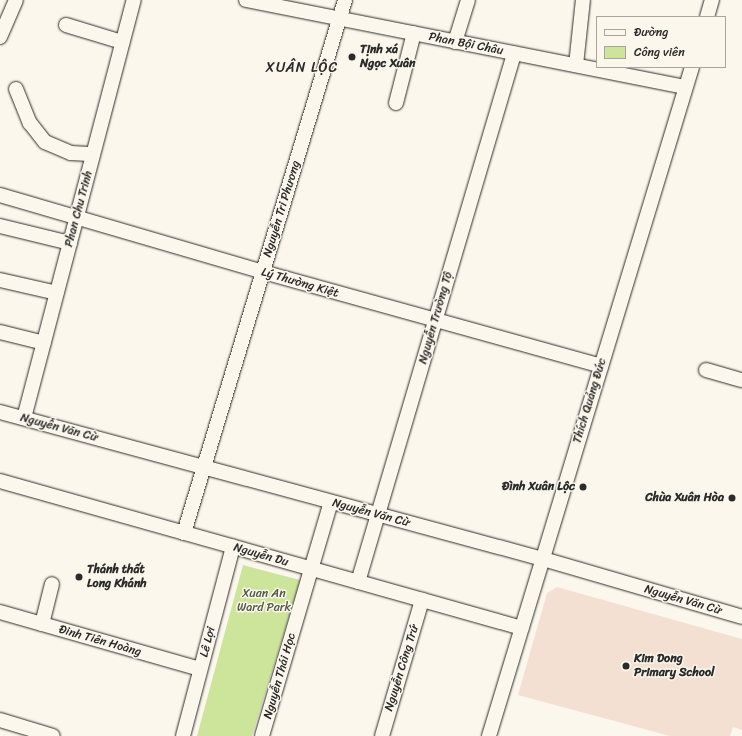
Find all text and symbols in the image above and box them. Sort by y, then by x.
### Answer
legend [596,16,726,68]
text: Đường [634,21,668,43]
street label: Phan Bội Châu [428,30,504,58]
text: Công viên [634,41,685,63]
place label: Tịnh xá Ngọc Xuân [360,43,415,71]
marker: Tịnh xá Ngọc Xuân [347,52,357,62]
district label: XUÂN LỘC [266,60,338,76]
street label: Nguyễn Tri Phương [260,159,304,259]
street label: Phan Chu Trinh [62,169,96,249]
street label: Lý Thường Kiệt [260,265,340,301]
street label: Nguyễn Trường Tộ [416,270,456,366]
street label: Thích Quảng Đức [570,357,610,445]
street label: Nguyễn Văn Cừ [19,411,99,445]
place label: Đình Xuân Lộc [502,480,575,494]
marker: Đình Xuân Lộc [578,482,588,492]
place label: Chùa Xuân Hòa [645,491,724,505]
marker: Chùa Xuân Hòa [727,493,737,503]
street label: Nguyễn Văn Cừ [331,496,411,530]
street label: Nguyễn Du [232,540,290,570]
place label: Thánh thất Long Khánh [87,563,147,591]
marker: Thánh thất Long Khánh [74,572,84,582]
street label: Nguyễn Văn Cừ [643,582,723,618]
park label: Xuan An Ward Park [237,587,291,615]
street label: Đinh Tiên Hoàng [57,622,143,660]
street label: Nguyễn Công Trứ [382,623,422,713]
street label: Lê Lợi [197,625,219,659]
street label: Nguyễn Thái Học [261,631,299,721]
place label: Kim Dong Primary School [634,652,714,680]
marker: Kim Dong Primary School [621,661,631,671]

